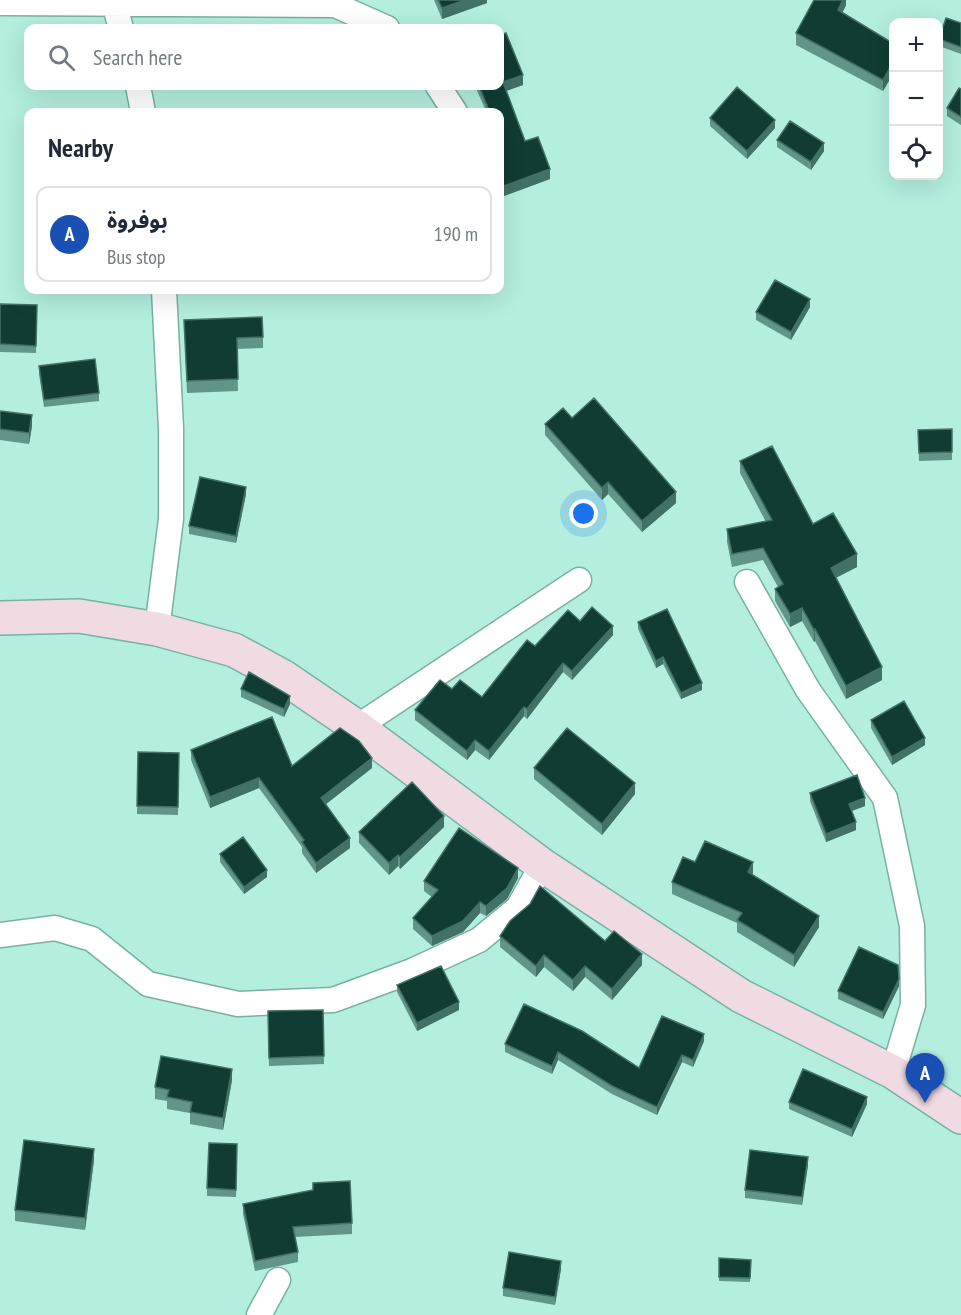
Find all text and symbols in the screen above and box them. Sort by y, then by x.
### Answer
map controls [889,18,943,180]
button: + [889,18,943,72]
search box [24,24,504,90]
icon: search [45,41,78,74]
text: Search here [93,43,182,71]
button: − [889,72,943,126]
button: locate [889,126,943,180]
text: Nearby [48,131,113,164]
text: بوفروة [107,206,168,234]
text: A [64,221,75,247]
text: 190 m [434,221,478,247]
text: Bus stop [107,244,166,270]
your location [569,499,598,528]
pin: A [906,1054,944,1103]

